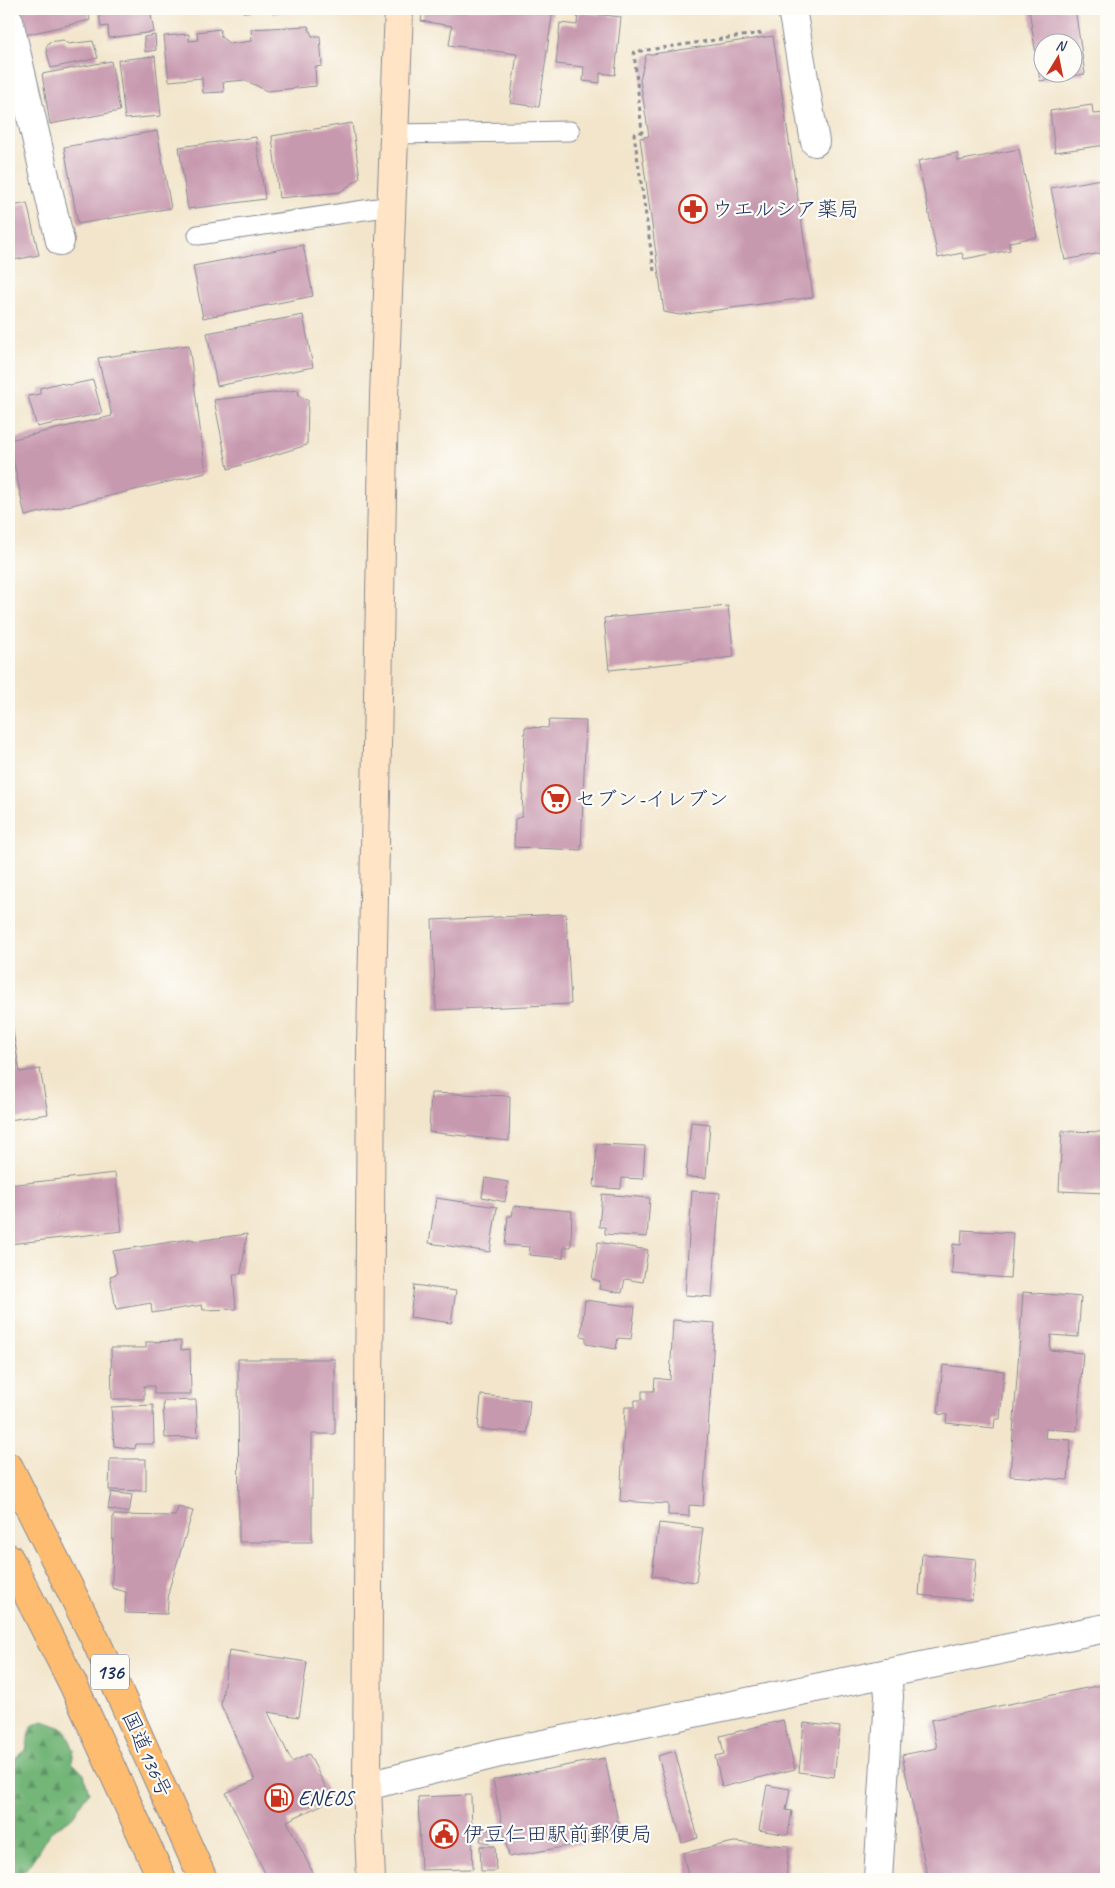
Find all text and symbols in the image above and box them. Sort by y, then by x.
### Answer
north arrow [1032,32,1082,82]
text: N [1054,37,1068,55]
pharmacy icon: ウエルシア薬局 [678,194,708,224]
place label: ウエルシア薬局 [712,196,859,222]
supermarket icon: セブン-イレブン [541,784,571,814]
place label: セブン-イレブン [575,786,729,812]
road number: 136 [91,1654,129,1690]
street label: 国道136号 [117,1707,177,1801]
fuel station icon: ENEOS [264,1783,294,1813]
place label: ENEOS [298,1785,356,1811]
public building icon: 伊豆仁田駅前郵便局 [429,1819,459,1849]
place label: 伊豆仁田駅前郵便局 [463,1821,652,1847]

